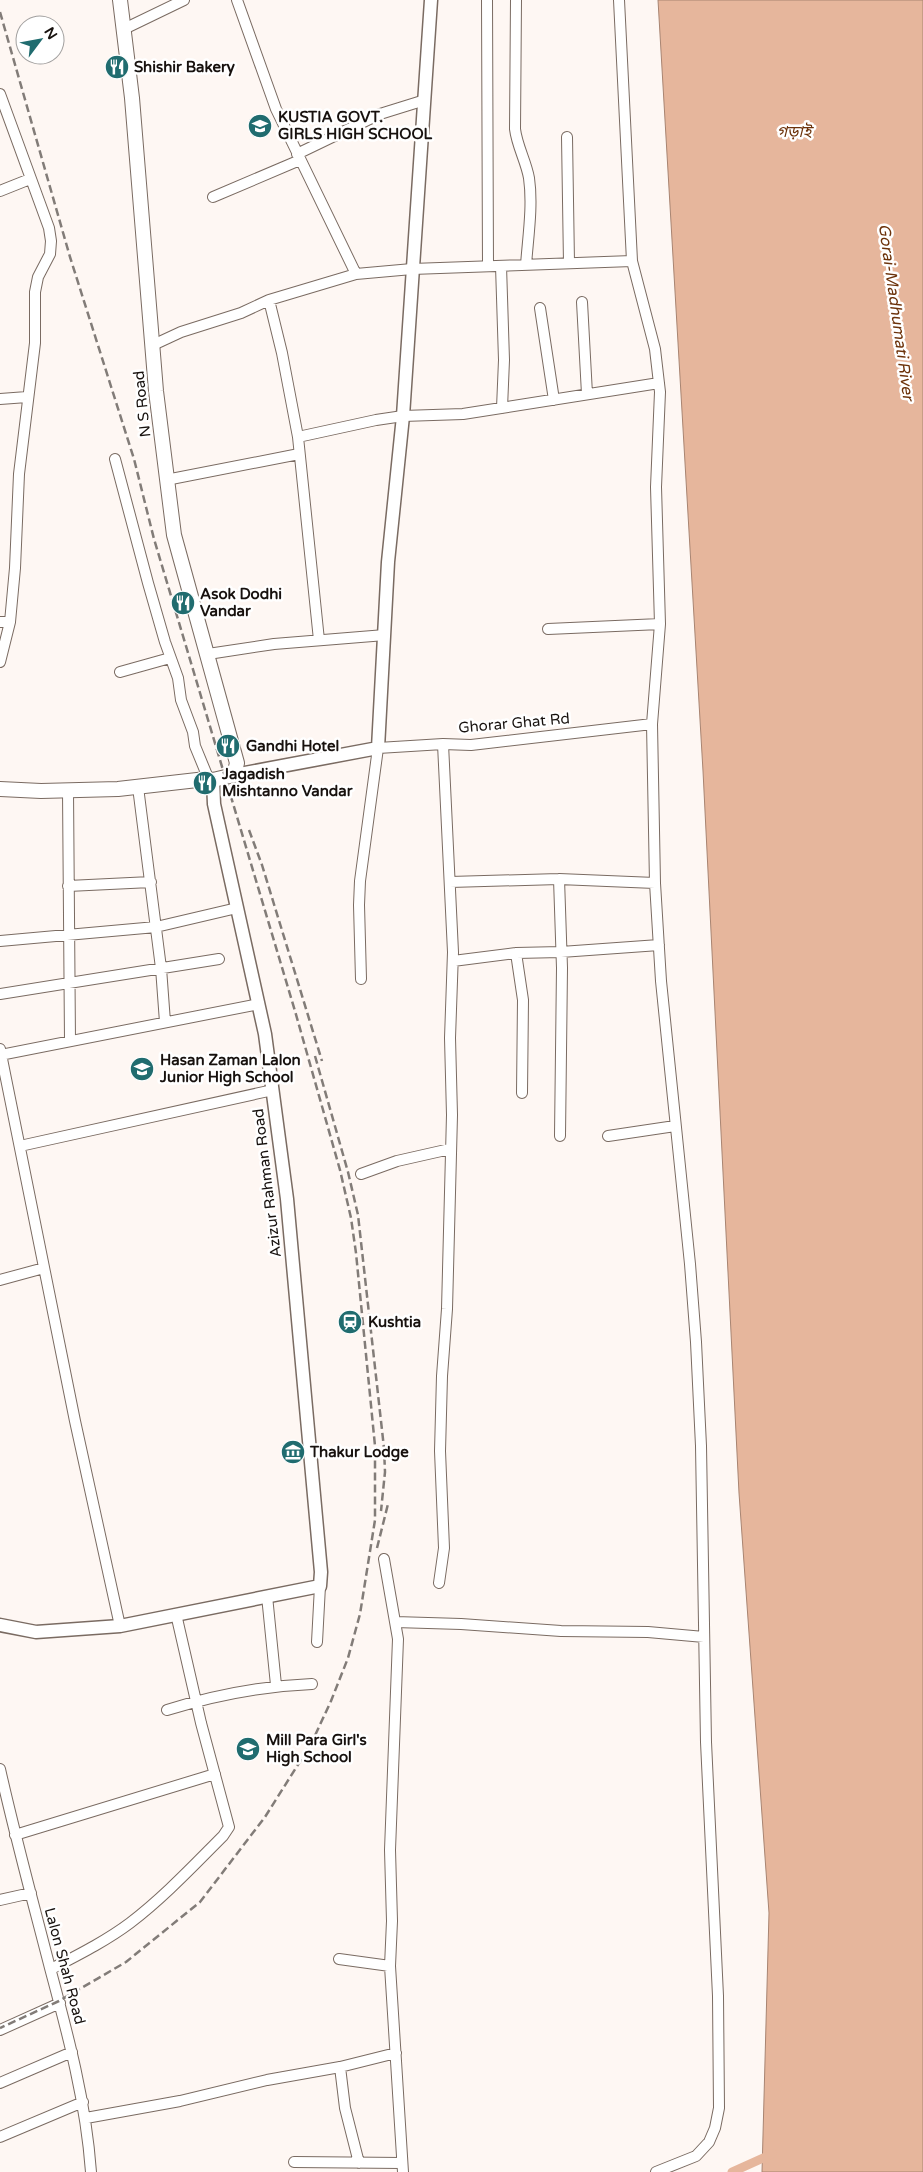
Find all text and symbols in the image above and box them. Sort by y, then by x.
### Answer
north arrow [15,15,65,65]
text: N [40,24,61,43]
restaurant icon: Shishir Bakery [104,54,130,80]
place label: Shishir Bakery [134,58,235,77]
place label: KUSTIA GOVT. GIRLS HIGH SCHOOL [278,108,433,143]
school or university icon: KUSTIA GOVT. GIRLS HIGH SCHOOL [247,113,273,139]
water label: গড়াই [777,122,815,142]
water label: Gorai-Madhumati River [874,222,919,403]
street label: N S Road [130,370,154,438]
place label: Asok Dodhi Vandar [200,585,282,620]
restaurant icon: Asok Dodhi Vandar [170,590,196,616]
street label: Ghorar Ghat Rd [457,709,571,737]
restaurant icon: Gandhi Hotel [215,733,241,759]
place label: Gandhi Hotel [246,737,339,755]
place label: Jagadish Mishtanno Vandar [221,765,353,800]
restaurant icon: Jagadish Mishtanno Vandar [192,770,218,796]
place label: Hasan Zaman Lalon Junior High School [159,1051,301,1087]
school or university icon: Hasan Zaman Lalon Junior High School [129,1056,155,1082]
street label: Azizur Rahman Road [249,1108,285,1258]
station icon: Kushtia [337,1309,363,1335]
place label: Kushtia [368,1313,421,1331]
museum icon: Thakur Lodge [280,1439,306,1465]
place label: Thakur Lodge [309,1443,409,1462]
place label: Mill Para Girl's High School [266,1731,367,1767]
school or university icon: Mill Para Girl's High School [235,1736,261,1762]
street label: Lalon Shah Road [41,1906,89,2026]

